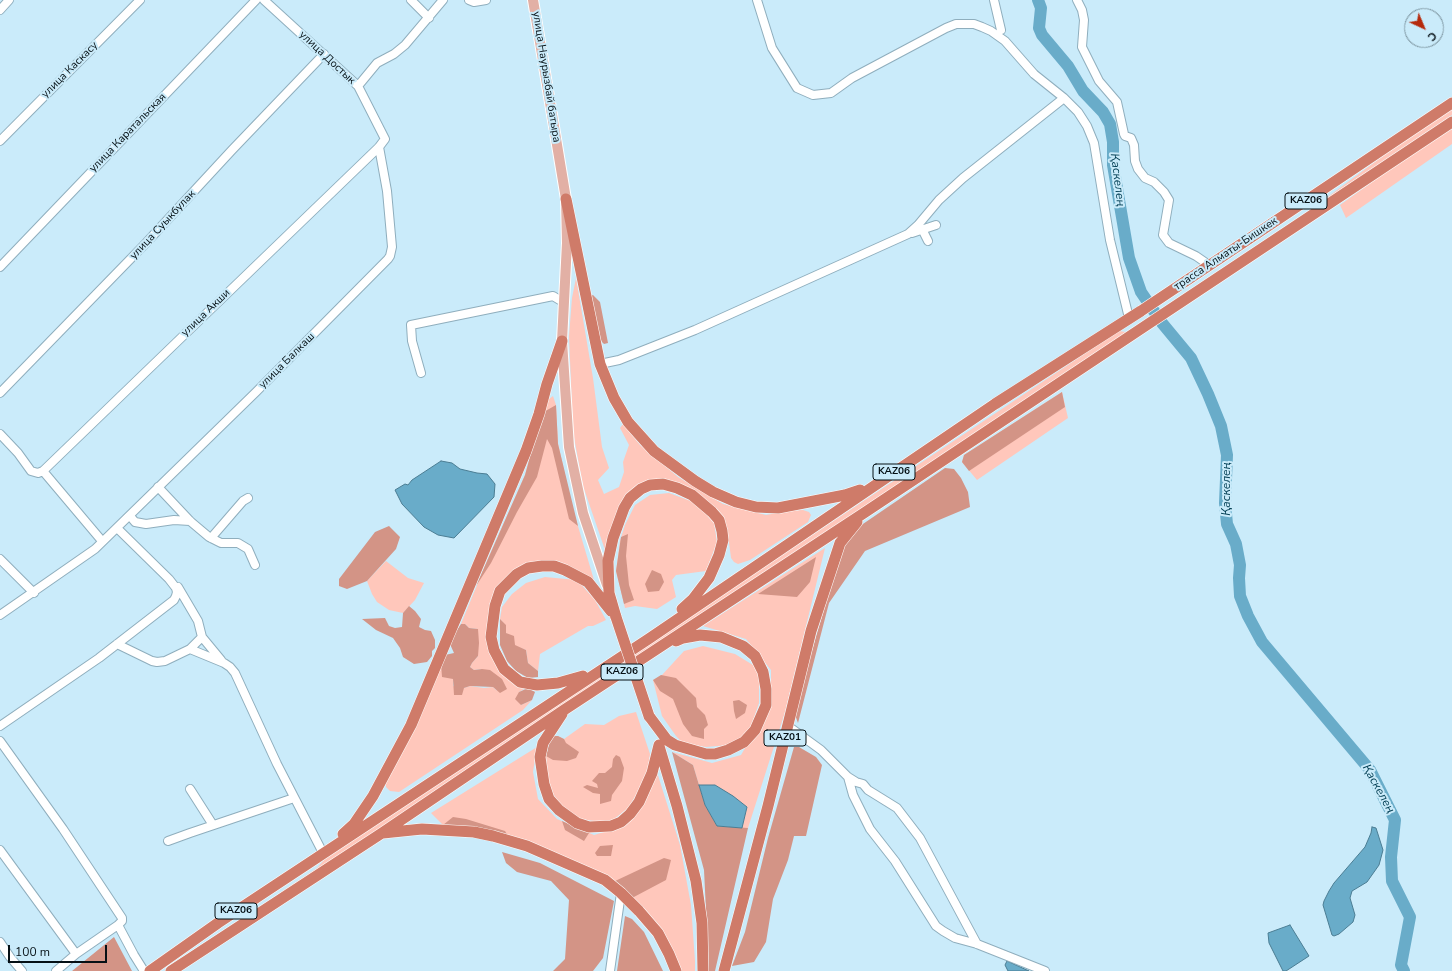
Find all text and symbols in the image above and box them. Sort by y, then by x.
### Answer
north arrow [1404,8,1444,48]
street label: улица Наурызбай батыра [529,11,563,143]
text: С [1424,28,1440,44]
street label: улица Достык [296,29,358,87]
street label: улица Каскасу [39,39,101,101]
street label: улица Каратальская [87,91,169,175]
water label: Қаскелең [1107,153,1127,207]
street label: улица Суыкбулак [128,188,198,262]
road number: KАZ06 [1285,193,1327,209]
street label: трасса Алматы-Бишкек [1172,215,1280,293]
street label: улица Акши [179,287,233,339]
street label: улица Балкаш [256,330,318,392]
water label: Қаскелең [1220,462,1234,516]
road number: KАZ06 [873,464,915,480]
road number: KАZ06 [601,664,643,680]
road number: KАZ01 [764,730,806,746]
water label: Қаскелең [1359,762,1397,816]
road number: KАZ06 [215,903,257,919]
scale bar [10,937,109,963]
text: 100 m [15,944,50,960]

